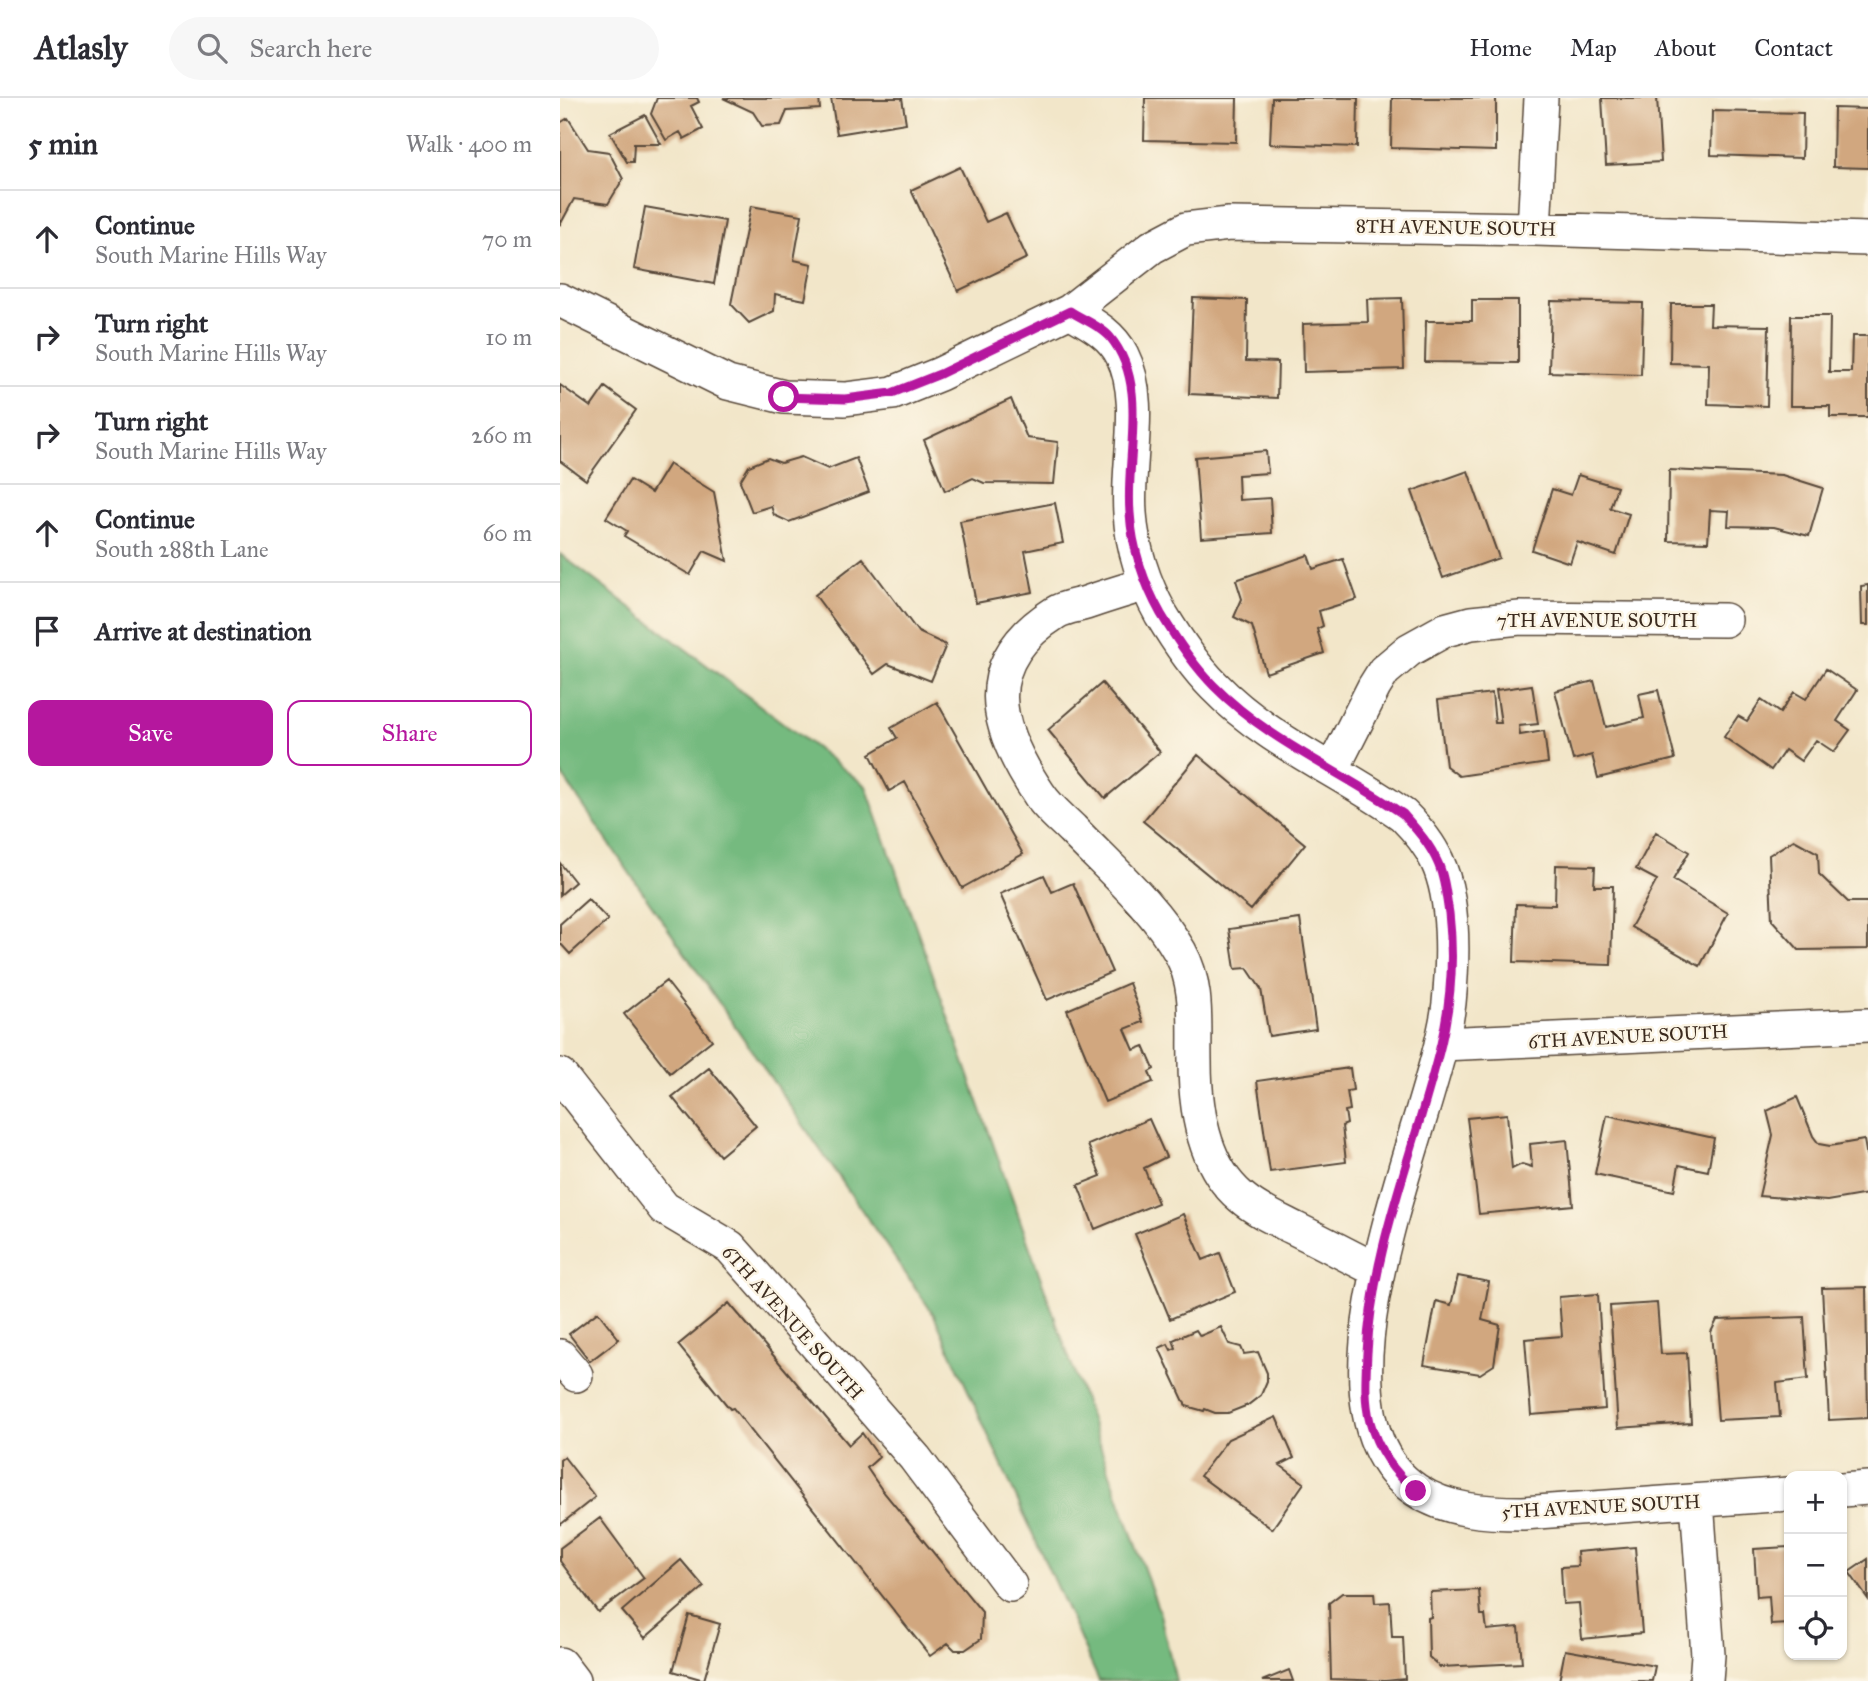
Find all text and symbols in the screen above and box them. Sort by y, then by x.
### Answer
search box [169,17,659,80]
text: Atlasly [35,28,127,68]
icon: search [193,29,231,67]
text: Search here [249,32,372,64]
text: Home [1469,33,1532,63]
text: Map [1570,33,1617,63]
text: About [1655,33,1716,63]
text: Contact [1754,33,1833,63]
text: 5 min [28,126,98,162]
text: Walk · 400 m [406,130,532,158]
text: Continue [95,209,195,241]
street label: 8TH AVENUE SOUTH [1356,214,1556,241]
icon: ahead [28,220,66,258]
text: 70 m [482,225,532,253]
text: South Marine Hills Way [95,241,326,269]
text: Turn right [95,307,208,339]
icon: right [28,318,66,356]
text: 10 m [485,323,532,351]
text: South Marine Hills Way [95,339,326,367]
route start [768,381,799,412]
text: Turn right [95,405,208,437]
icon: right [28,416,66,454]
text: 260 m [471,421,532,449]
text: South Marine Hills Way [95,437,326,465]
text: Continue [95,503,195,535]
icon: ahead [28,514,66,552]
text: 60 m [483,519,532,547]
text: South 288th Lane [95,535,269,563]
street label: 7TH AVENUE SOUTH [1497,609,1697,632]
icon: arrive [28,612,66,650]
text: Arrive at destination [95,615,312,647]
button: Save [28,700,273,766]
button: Share [287,700,532,766]
street label: 6TH AVENUE SOUTH [1528,1020,1728,1053]
street label: 6TH AVENUE SOUTH [717,1240,868,1404]
map controls [1784,1471,1847,1660]
button: + [1784,1471,1847,1534]
route end [1400,1475,1431,1506]
street label: 5TH AVENUE SOUTH [1501,1490,1701,1523]
button: − [1784,1534,1847,1597]
button: locate [1784,1597,1847,1660]

